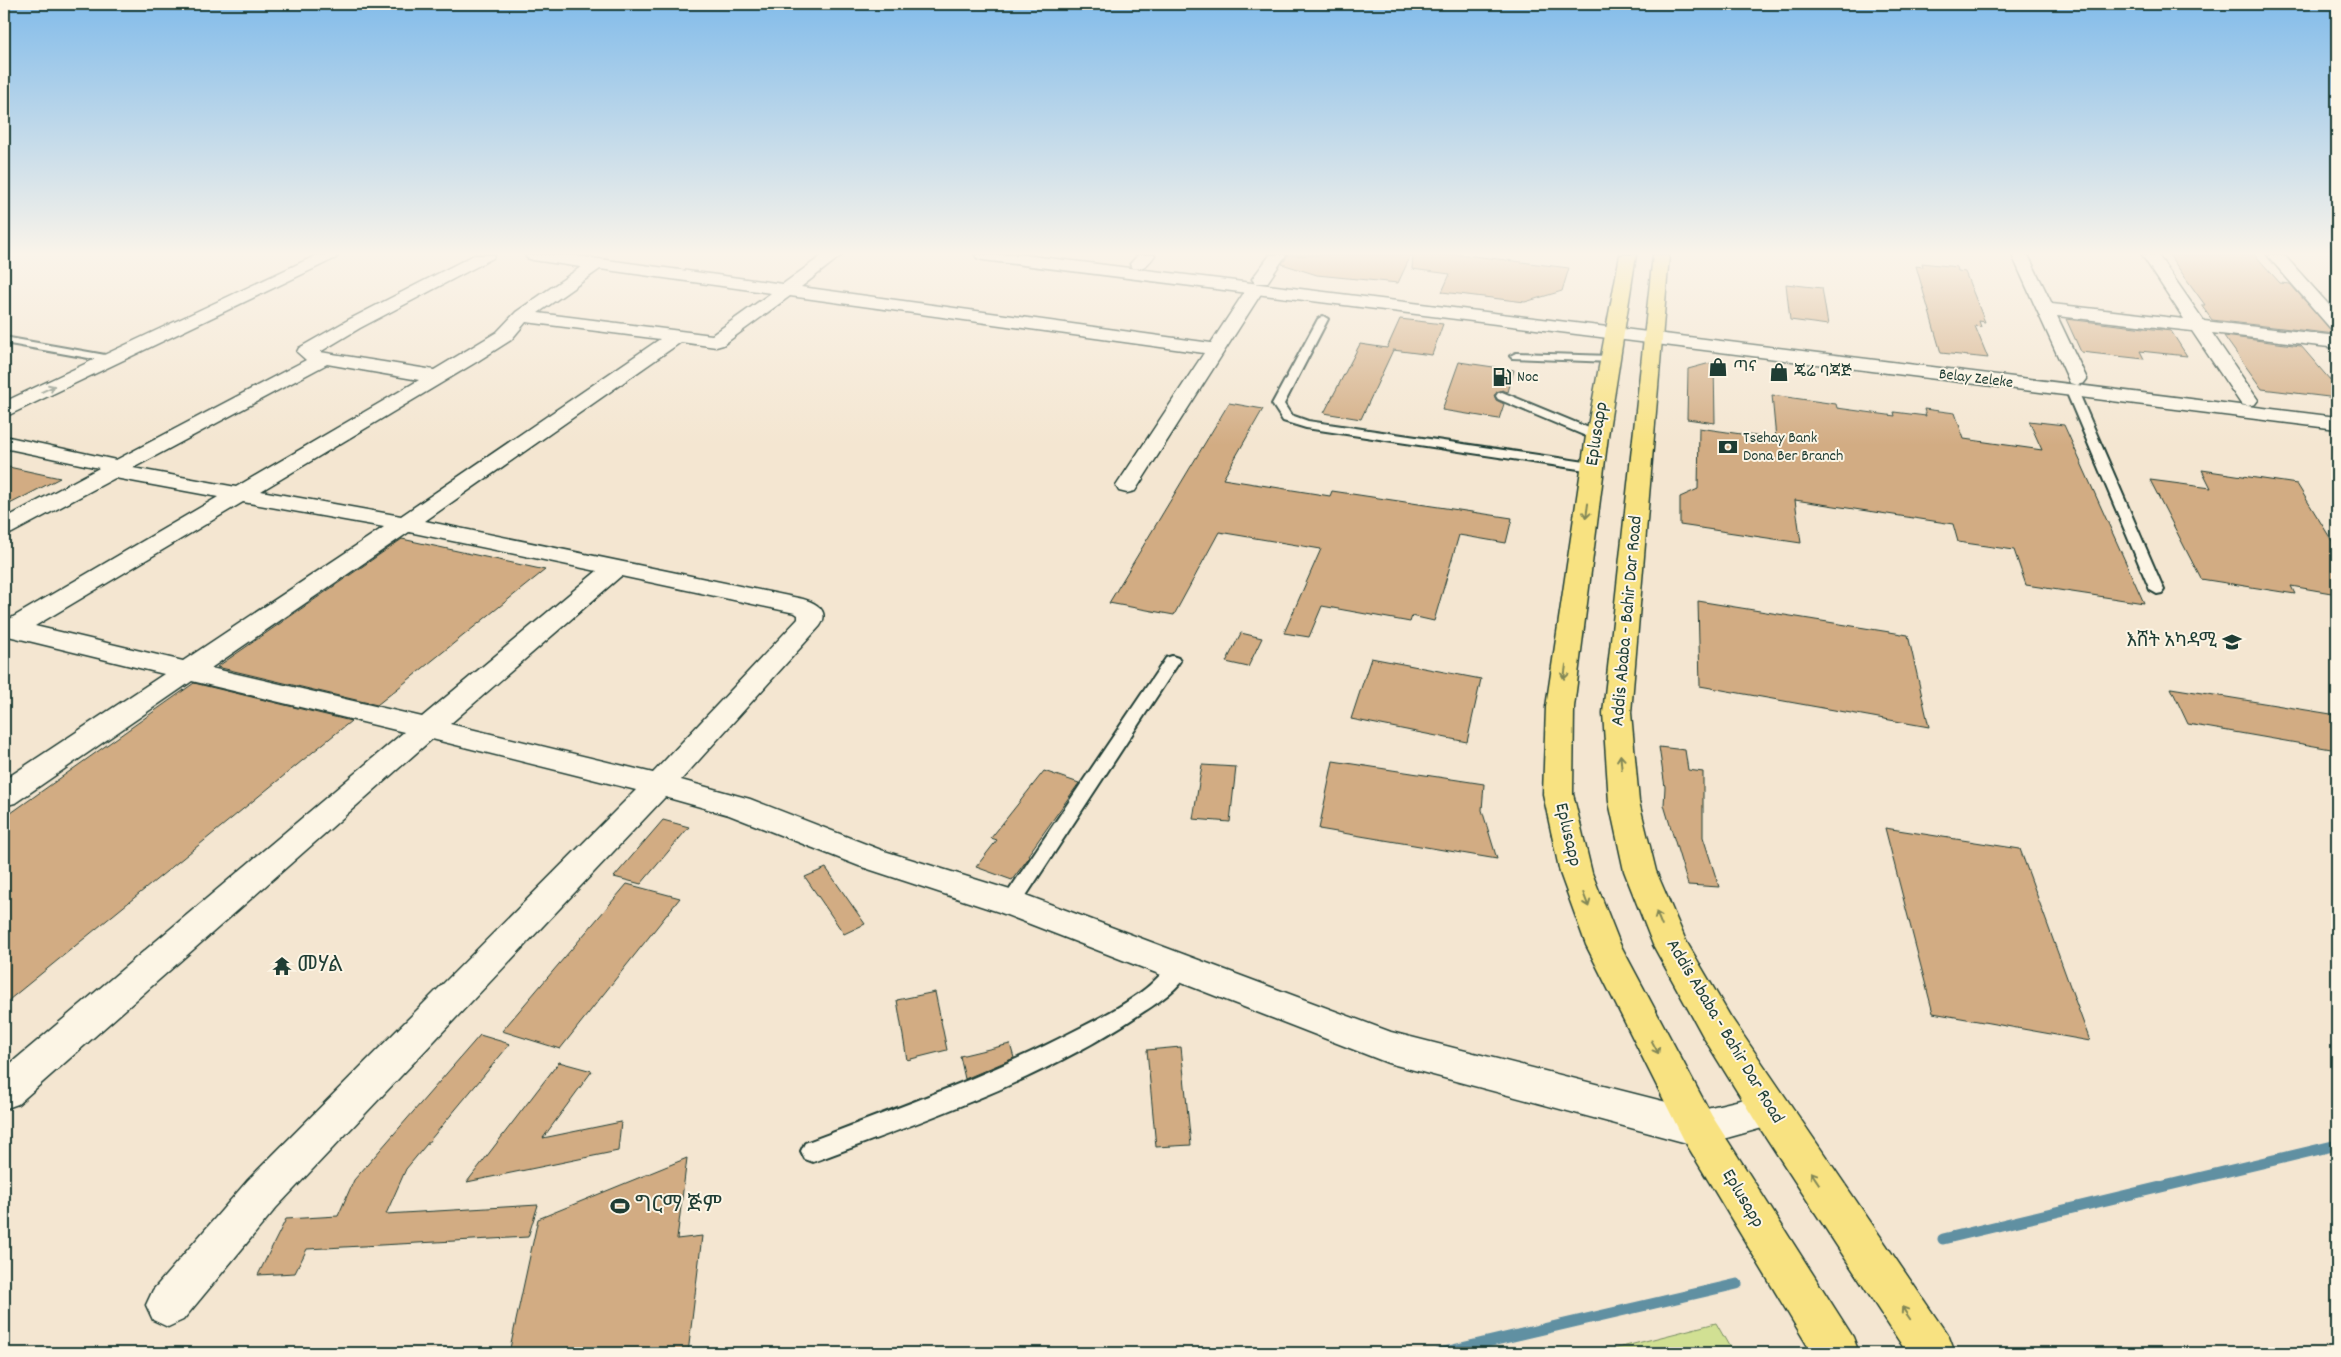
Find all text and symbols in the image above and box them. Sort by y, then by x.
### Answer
shop icon: ጣና [1707,356,1729,378]
place label: ጣና [1733,356,1756,379]
shop icon: ጄሬ ባጃጅ [1768,361,1790,383]
place label: ጄሬ ባጃጅ [1794,361,1852,384]
street label: Belay Zeleke [1938,363,2014,395]
fuel station icon: Noc [1491,366,1513,388]
place label: Noc [1517,366,1538,389]
one-way arrow [40,384,55,394]
street label: Eplusapp [1580,400,1616,468]
place label: Tsehay Bank Dona Ber Branch [1743,427,1843,468]
bank icon: Tsehay Bank Dona Ber Branch [1717,436,1739,458]
one-way arrow [1581,502,1591,518]
street label: Addis Ababa - Bahir Dar Road [1605,515,1651,727]
place label: እሸት አካዳሚ [2126,629,2217,656]
school or university icon: እሸት አካዳሚ [2221,631,2243,653]
one-way arrow [1559,663,1569,679]
one-way arrow [1616,754,1626,770]
street label: Eplusapp [1547,801,1587,869]
one-way arrow [1582,892,1591,907]
one-way arrow [1654,912,1664,927]
street label: Addis Ababa - Bahir Dar Road [1658,935,1790,1129]
place label: መሃል [297,951,343,982]
temple icon: መሃል [271,955,293,977]
one-way arrow [1651,1039,1660,1054]
street label: Eplusapp [1714,1164,1770,1234]
one-way arrow [1810,1171,1820,1185]
place label: ግርማ ጅም [635,1191,722,1222]
sports icon: ግርማ ጅም [609,1195,631,1217]
one-way arrow [1900,1306,1911,1320]

